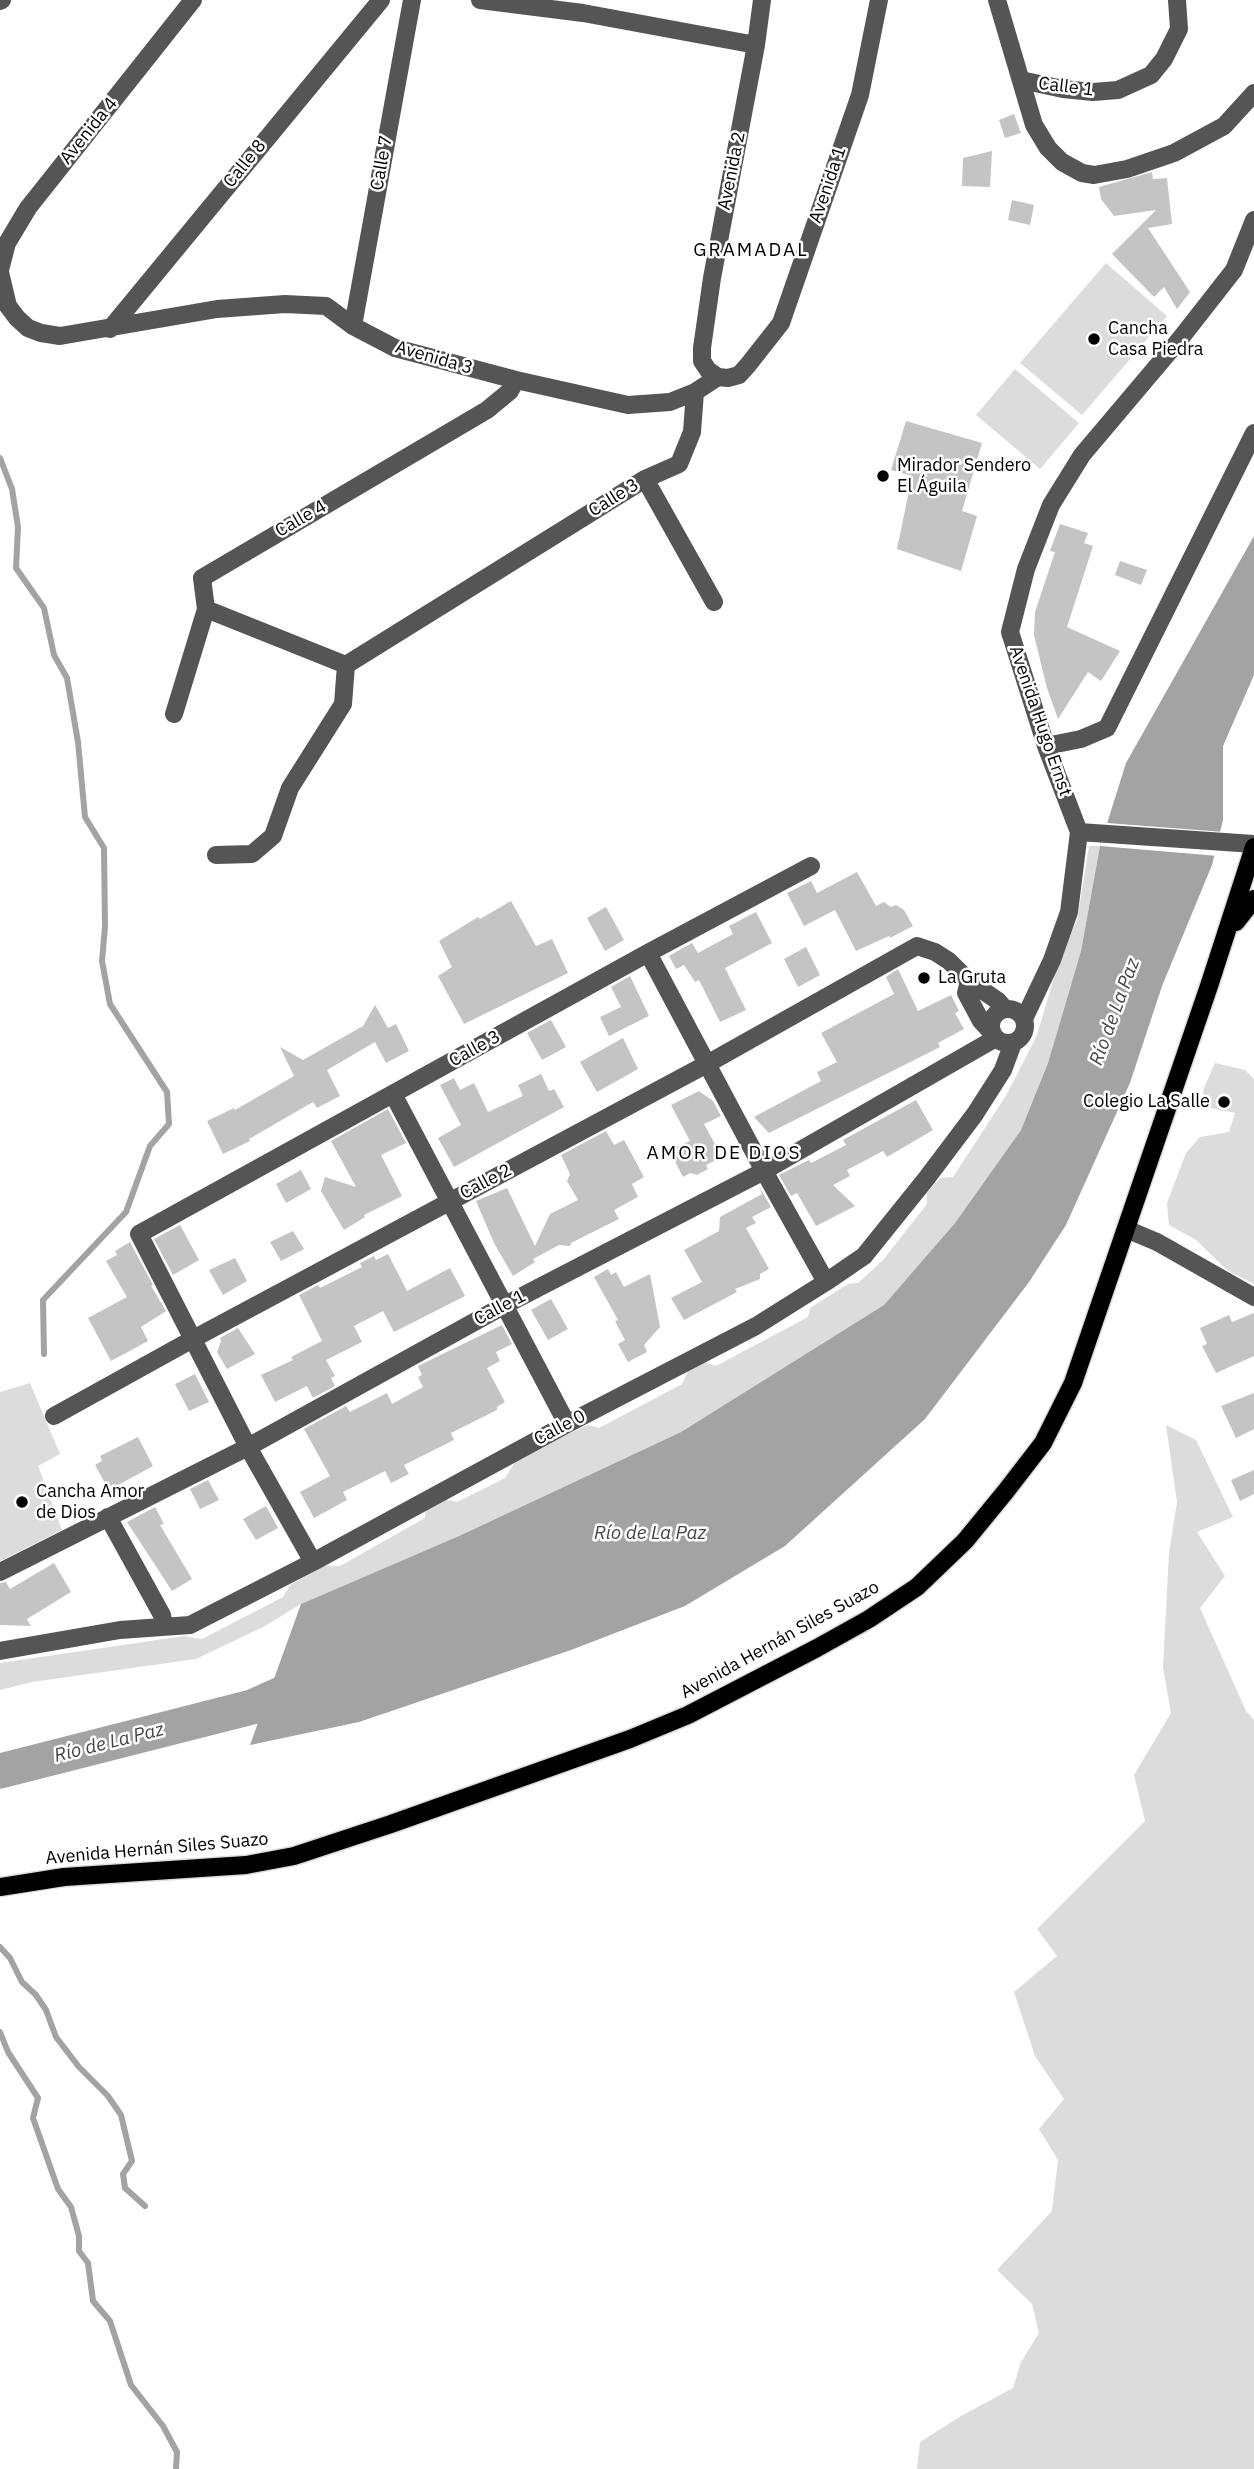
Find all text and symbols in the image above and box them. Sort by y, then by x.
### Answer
street label: Calle 1 [1037,73,1095,101]
street label: Avenida 4 [56,93,122,169]
street label: Avenida 2 [714,130,750,212]
street label: Calle 7 [367,134,397,192]
street label: Calle 8 [219,136,271,192]
street label: Avenida 1 [805,144,851,226]
district label: GRAMADAL [694,240,808,262]
place label: Cancha Casa Piedra [1108,318,1203,360]
marker: Cancha Casa Piedra [1086,331,1102,347]
street label: Avenida 3 [393,337,475,379]
place label: Mirador Sendero El Águila [897,455,1031,498]
marker: Mirador Sendero El Águila [875,468,891,484]
street label: Calle 3 [585,474,643,522]
street label: Calle 4 [272,496,330,542]
street label: Avenida Hugo Ernst [1004,643,1076,799]
water label: Río de La Paz [1085,955,1145,1069]
place label: La Gruta [938,967,1006,989]
marker: La Gruta [916,970,932,986]
street label: Calle 3 [446,1026,504,1072]
place label: Colegio La Salle [1083,1091,1210,1113]
marker: Colegio La Salle [1216,1094,1232,1110]
district label: AMOR DE DIOS [648,1143,800,1165]
street label: Calle 2 [456,1159,516,1205]
street label: Calle 1 [470,1285,530,1331]
street label: Calle 0 [530,1405,590,1451]
place label: Cancha Amor de Dios [36,1481,144,1524]
marker: Cancha Amor de Dios [14,1494,30,1510]
water label: Río de La Paz [594,1523,706,1545]
street label: Avenida Hernán Siles Suazo [677,1576,883,1704]
water label: Río de La Paz [52,1718,166,1768]
street label: Avenida Hernán Siles Suazo [45,1828,269,1870]

